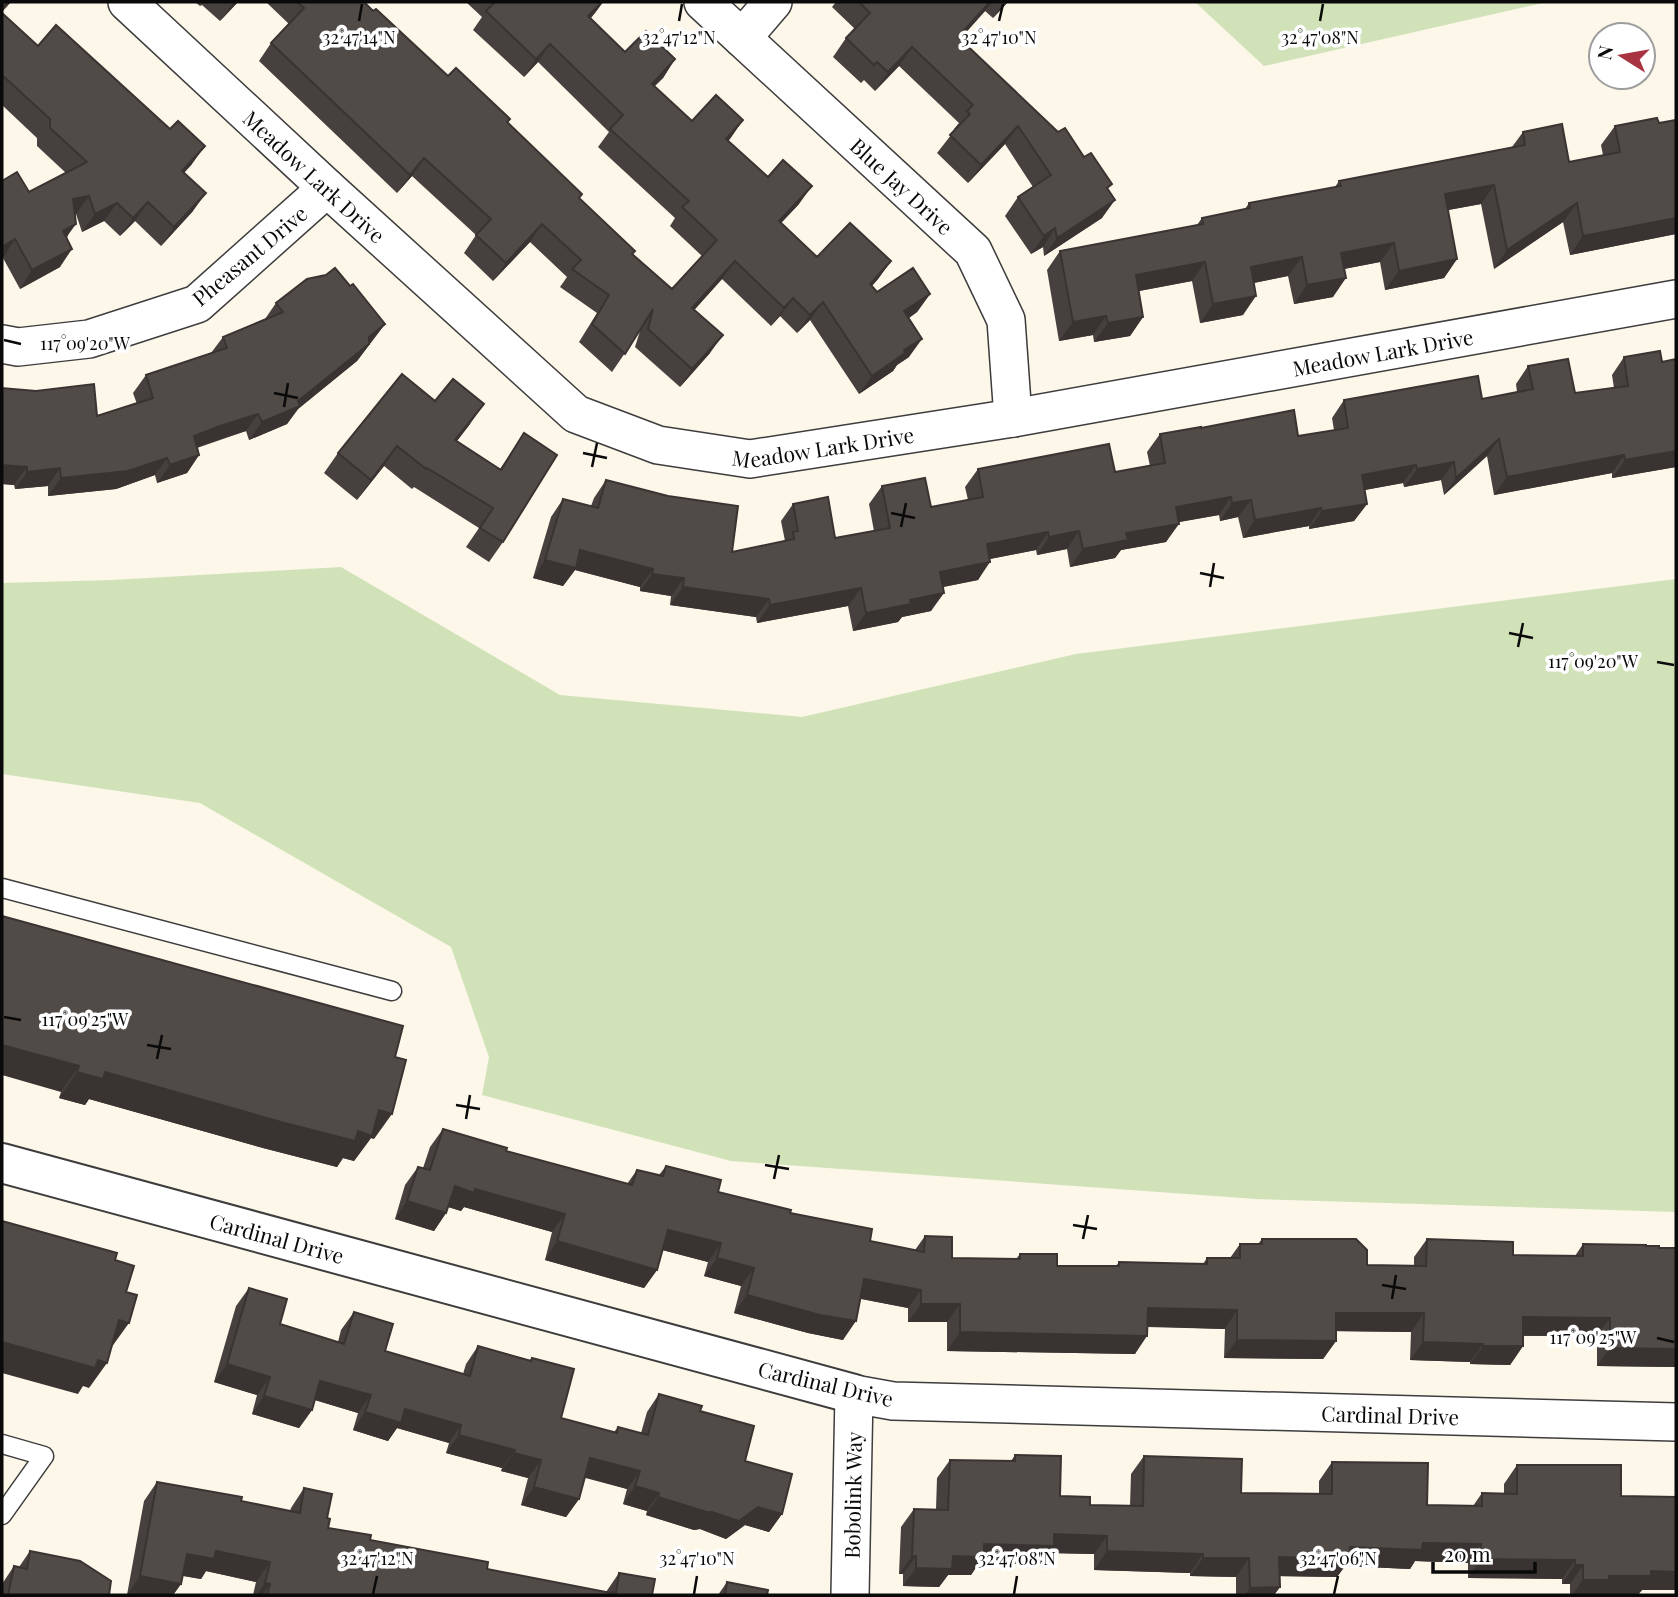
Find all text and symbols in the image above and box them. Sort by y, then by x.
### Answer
north arrow [1587,21,1657,91]
text: 32°47'14"N [322,25,396,49]
text: 32°47'12"N [642,25,716,49]
text: 32°47'10"N [961,25,1037,49]
text: 32°47'08"N [1281,25,1359,49]
text: N [1590,43,1618,62]
street label: Meadow Lark Drive [238,104,392,248]
street label: Blue Jay Drive [845,131,960,240]
street label: Pheasant Drive [186,199,312,311]
street label: Meadow Lark Drive [1290,322,1475,382]
text: 117°09'20"W [40,331,131,355]
street label: Meadow Lark Drive [730,420,916,473]
text: 117°09'20"W [1548,649,1639,673]
text: 117°09'25"W [42,1007,129,1031]
street label: Cardinal Drive [207,1206,347,1269]
text: 117°09'25"W [1550,1325,1637,1349]
street label: Cardinal Drive [756,1354,896,1412]
street label: Cardinal Drive [1321,1398,1459,1430]
street label: Bobolink Way [837,1431,867,1559]
scale bar [1433,1530,1534,1574]
text: 20 m [1444,1539,1491,1567]
text: 32°47'12"N [340,1546,414,1570]
text: 32°47'10"N [659,1546,735,1570]
text: 32°47'08"N [978,1546,1056,1570]
text: 32°47'06"N [1299,1546,1377,1570]

